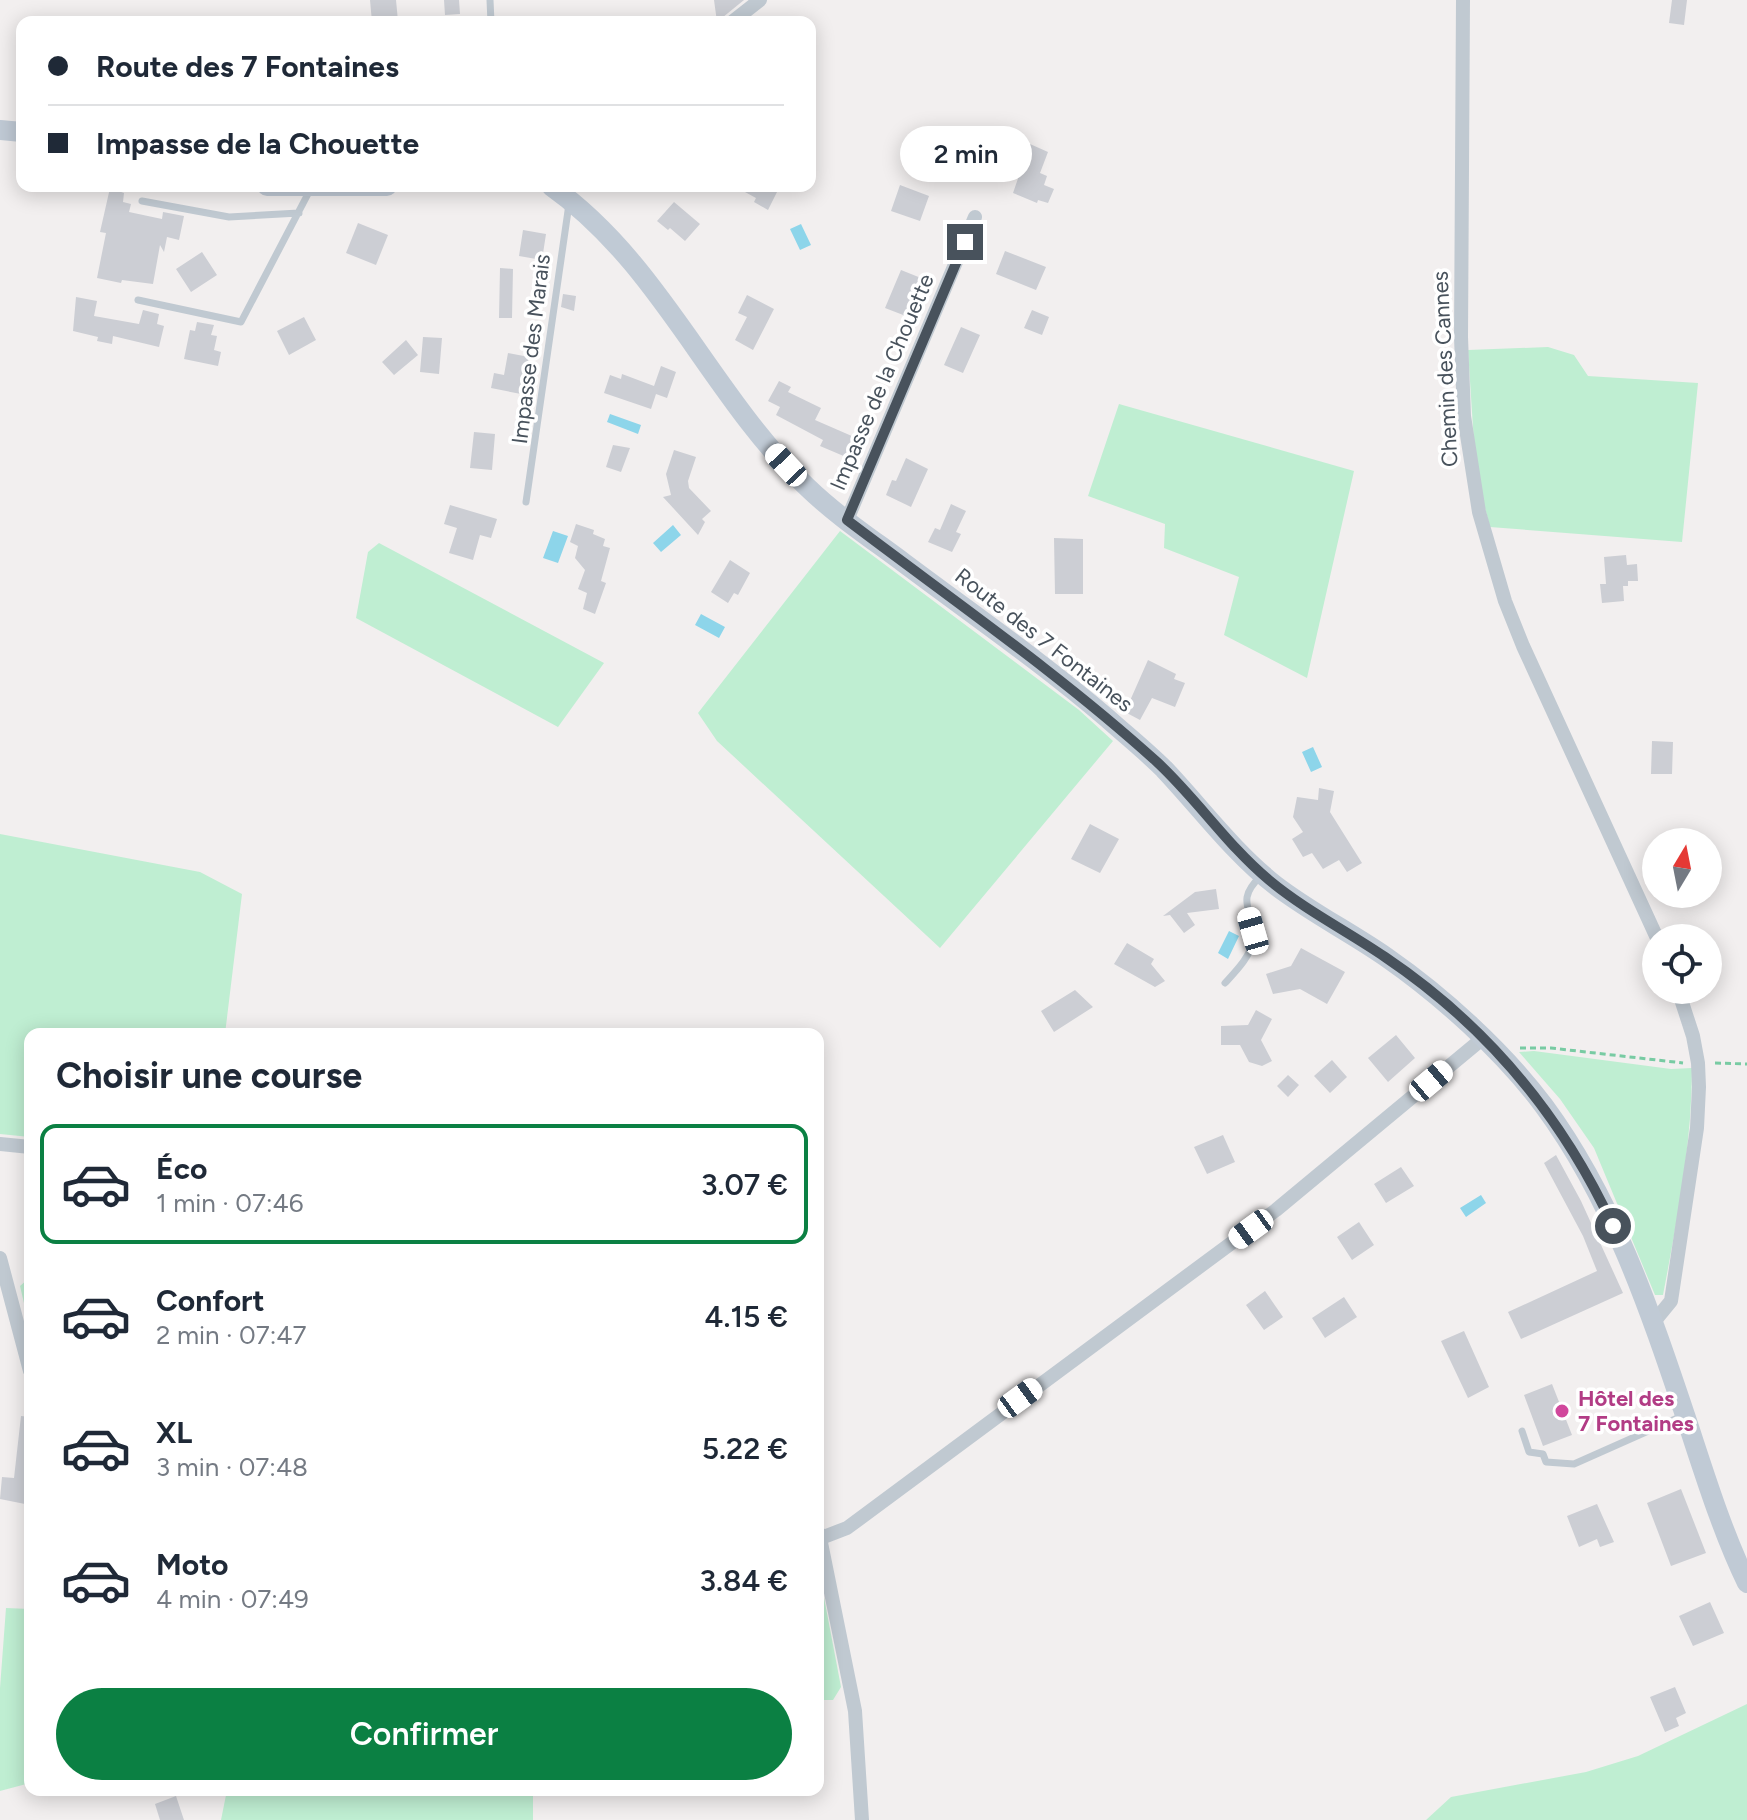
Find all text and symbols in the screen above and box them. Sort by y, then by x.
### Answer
text: Route des 7 Fontaines [96,48,399,85]
text: Impasse de la Chouette [96,125,419,162]
callout: 2 min [899,126,1031,182]
text: 2 min [934,138,998,170]
route end [947,224,983,260]
street label: Impasse des Marais [506,252,556,446]
street label: Impasse de la Chouette [824,270,940,494]
street label: Chemin des Cannes [1426,270,1464,468]
car [761,439,811,491]
street label: Route des 7 Fontaines [950,562,1138,718]
north arrow [1642,828,1722,908]
map controls [1642,828,1722,1004]
car [1235,905,1271,957]
button: locate [1642,924,1722,1004]
text: Choisir une course [56,1054,362,1097]
car [1405,1056,1457,1106]
icon: car [60,1148,132,1220]
text: Éco [156,1150,207,1187]
text: 3.07 € [701,1166,788,1203]
text: 1 min · 07:46 [156,1187,303,1219]
car [1225,1205,1277,1253]
route start [1595,1208,1631,1244]
icon: car [60,1280,132,1352]
text: Confort [156,1282,265,1319]
text: 4.15 € [705,1298,788,1335]
text: 2 min · 07:47 [156,1319,306,1351]
car [994,1374,1046,1422]
place label: Hôtel des 7 Fontaines [1578,1385,1694,1437]
marker: Hôtel des 7 Fontaines [1553,1402,1571,1420]
icon: car [60,1412,132,1484]
text: XL [156,1414,192,1451]
text: 5.22 € [702,1430,788,1467]
text: 3 min · 07:48 [156,1451,308,1483]
icon: car [60,1544,132,1616]
text: Moto [156,1546,228,1583]
text: 3.84 € [700,1562,788,1599]
text: 4 min · 07:49 [156,1583,309,1615]
button: Confirmer [56,1688,792,1780]

